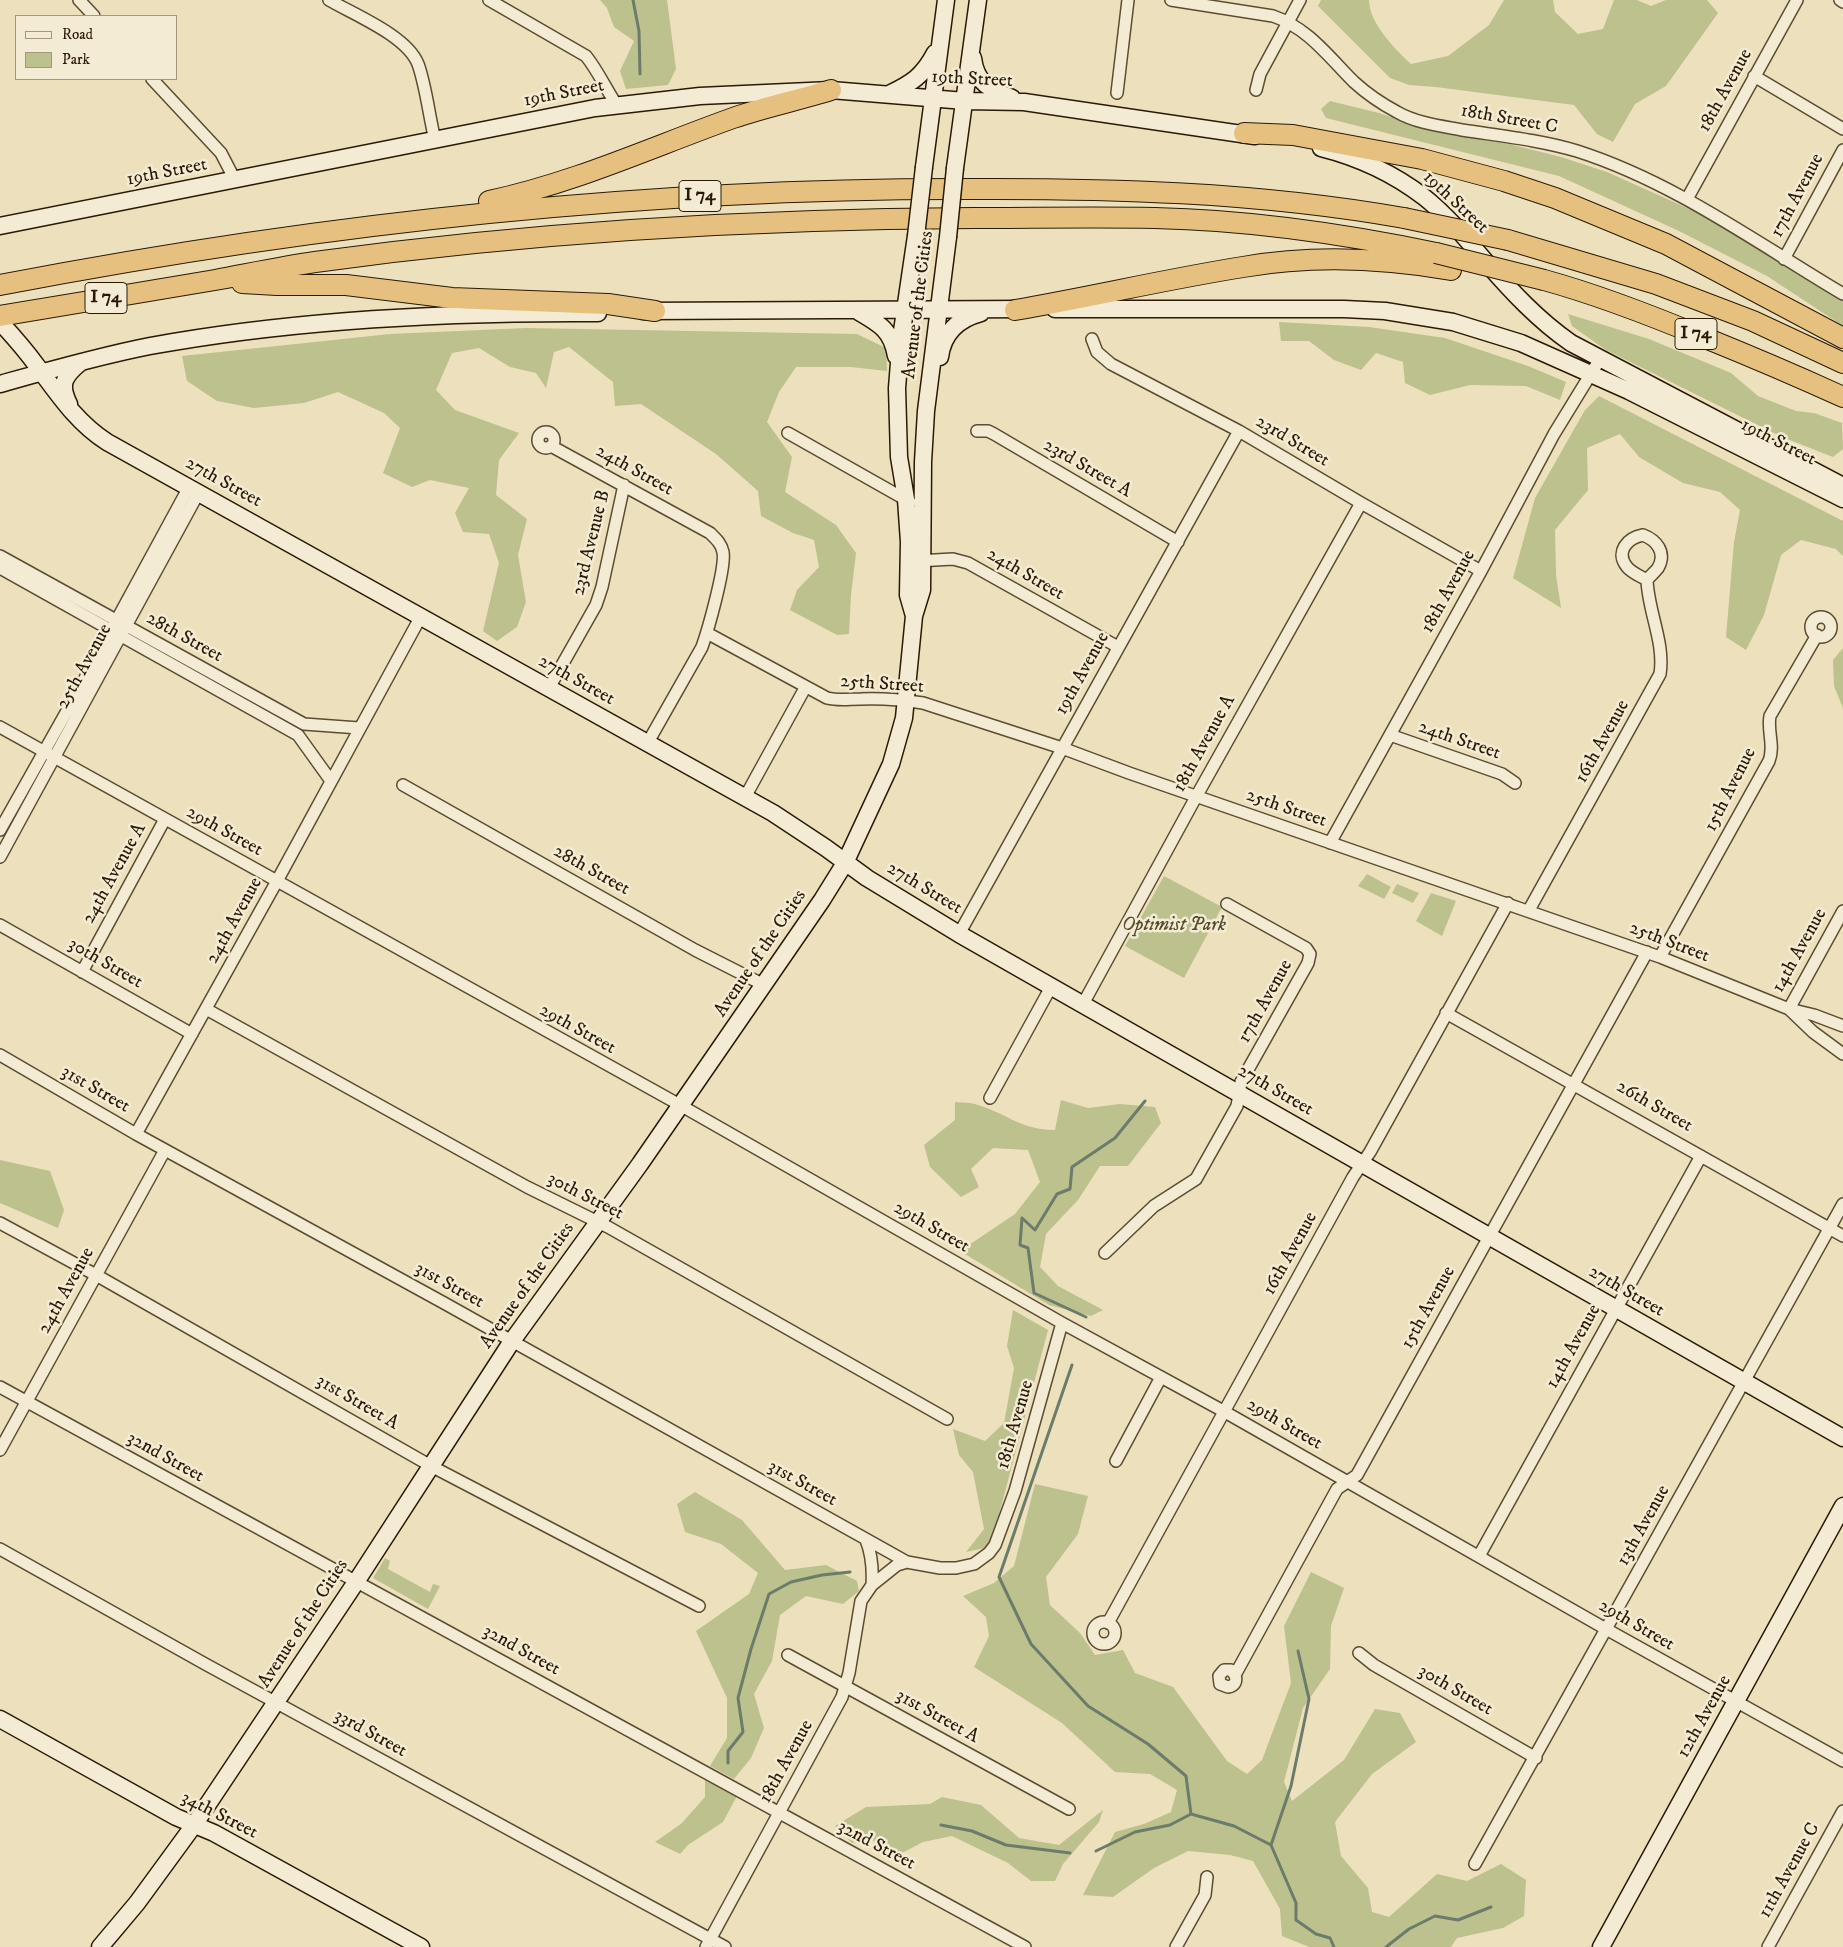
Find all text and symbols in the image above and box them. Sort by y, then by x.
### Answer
legend [15,15,178,80]
text: Road [62,25,93,44]
street label: 18th Avenue [1694,46,1758,136]
text: Park [62,50,90,69]
street label: 19th Street [931,66,1013,94]
street label: 19th Street [522,75,606,113]
street label: 18th Street C [1459,100,1559,140]
street label: 17th Avenue [1766,150,1830,242]
street label: 19th Street [125,154,209,192]
street label: 19th Street [1417,167,1493,239]
road number: I 74 [679,180,721,212]
street label: Avenue of the Cities [899,230,939,380]
road number: I 74 [85,282,127,314]
road number: I 74 [1675,318,1717,349]
street label: 23rd Street [1251,411,1333,473]
street label: 19th Street [1737,414,1819,472]
street label: 23rd Street A [1039,435,1135,503]
street label: 24th Street [591,440,677,502]
street label: 27th Street [181,453,265,513]
street label: 23rd Avenue B [568,488,616,598]
street label: 24th Street [982,544,1068,606]
street label: 18th Avenue [1417,547,1481,637]
street label: 28th Street [142,608,226,668]
street label: 25th Avenue [52,621,118,713]
street label: 19th Avenue [1051,629,1115,719]
street label: 27th Street [534,651,618,711]
street label: 25th Street [839,671,925,699]
street label: 18th Avenue A [1169,691,1241,797]
street label: 16th Avenue [1571,696,1635,788]
street label: 24th Street [1415,716,1503,766]
street label: 15th Avenue [1700,744,1762,836]
street label: 25th Street [1243,785,1329,833]
street label: 29th Street [182,802,266,862]
street label: 24th Avenue A [78,820,152,928]
street label: 28th Street [549,841,633,901]
street label: 27th Street [882,858,966,920]
street label: 24th Avenue [202,874,268,968]
street label: Avenue of the Cities [710,886,812,1022]
street label: 14th Avenue [1768,905,1832,997]
park label: Optimist Park [1122,915,1226,937]
street label: 25th Street [1626,917,1712,969]
street label: 30th Street [64,934,146,994]
street label: 17th Avenue [1234,956,1298,1048]
street label: 29th Street [535,1000,619,1060]
street label: 27th Street [1233,1060,1317,1122]
street label: 31st Street [57,1061,133,1119]
street label: 26th Street [1612,1076,1696,1138]
street label: 30th Street [543,1168,627,1226]
street label: 29th Street [889,1197,973,1259]
street label: 16th Avenue [1259,1208,1323,1300]
street label: Avenue of the Cities [476,1219,580,1353]
street label: 24th Avenue [34,1244,100,1338]
street label: 31st Street [410,1258,488,1314]
street label: 27th Street [1584,1261,1668,1323]
street label: 15th Avenue [1397,1263,1461,1353]
street label: 14th Avenue [1542,1301,1606,1393]
street label: 31st Street A [312,1370,402,1436]
street label: 18th Avenue [992,1378,1040,1472]
street label: 29th Street [1242,1394,1326,1456]
street label: 32nd Street [122,1427,208,1489]
street label: 31st Street [763,1456,841,1512]
street label: 13th Avenue [1612,1482,1676,1570]
street label: Avenue of the Cities [254,1555,354,1693]
street label: 29th Street [1594,1595,1678,1657]
street label: 32nd Street [478,1620,564,1682]
street label: 30th Street [1414,1661,1496,1721]
street label: 12th Avenue [1673,1672,1737,1762]
street label: 31st Street A [891,1685,983,1749]
street label: 33rd Street [330,1705,410,1763]
street label: 18th Avenue [755,1717,819,1807]
street label: 34th Street [177,1787,261,1845]
street label: 32nd Street [833,1816,919,1876]
street label: 11th Avenue C [1754,1819,1826,1923]

